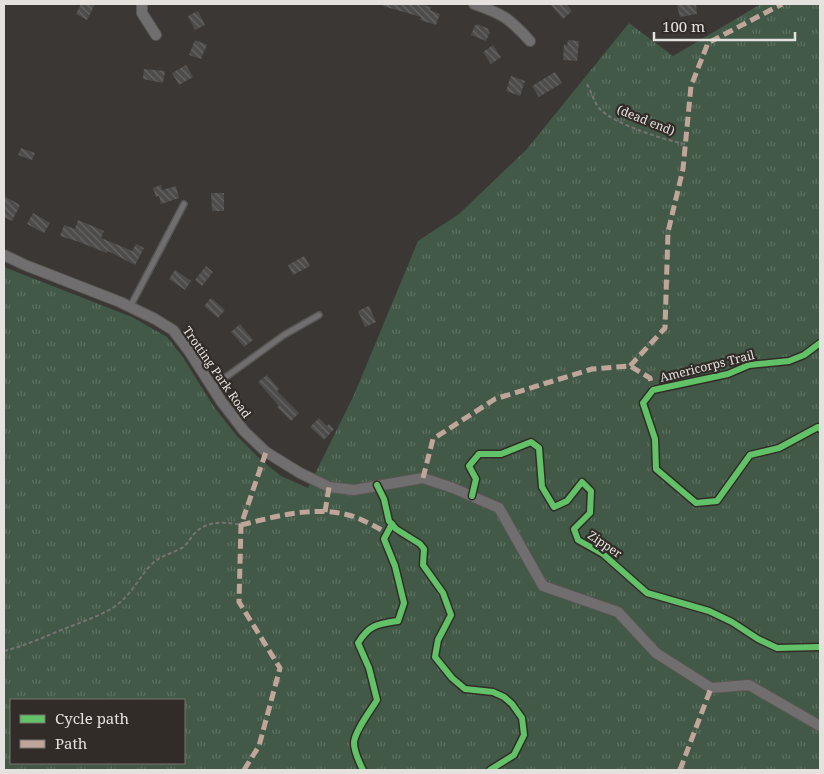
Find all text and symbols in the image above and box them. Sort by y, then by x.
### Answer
scale bar [654,10,795,42]
text: 100 m [662,16,705,36]
street label: (dead end) [615,101,677,139]
street label: Trotting Park Road [179,323,255,422]
street label: Americorps Trail [658,346,756,386]
street label: Zipper [585,526,626,562]
legend [10,699,185,764]
text: Cycle path [55,708,130,728]
text: Path [55,733,88,753]

